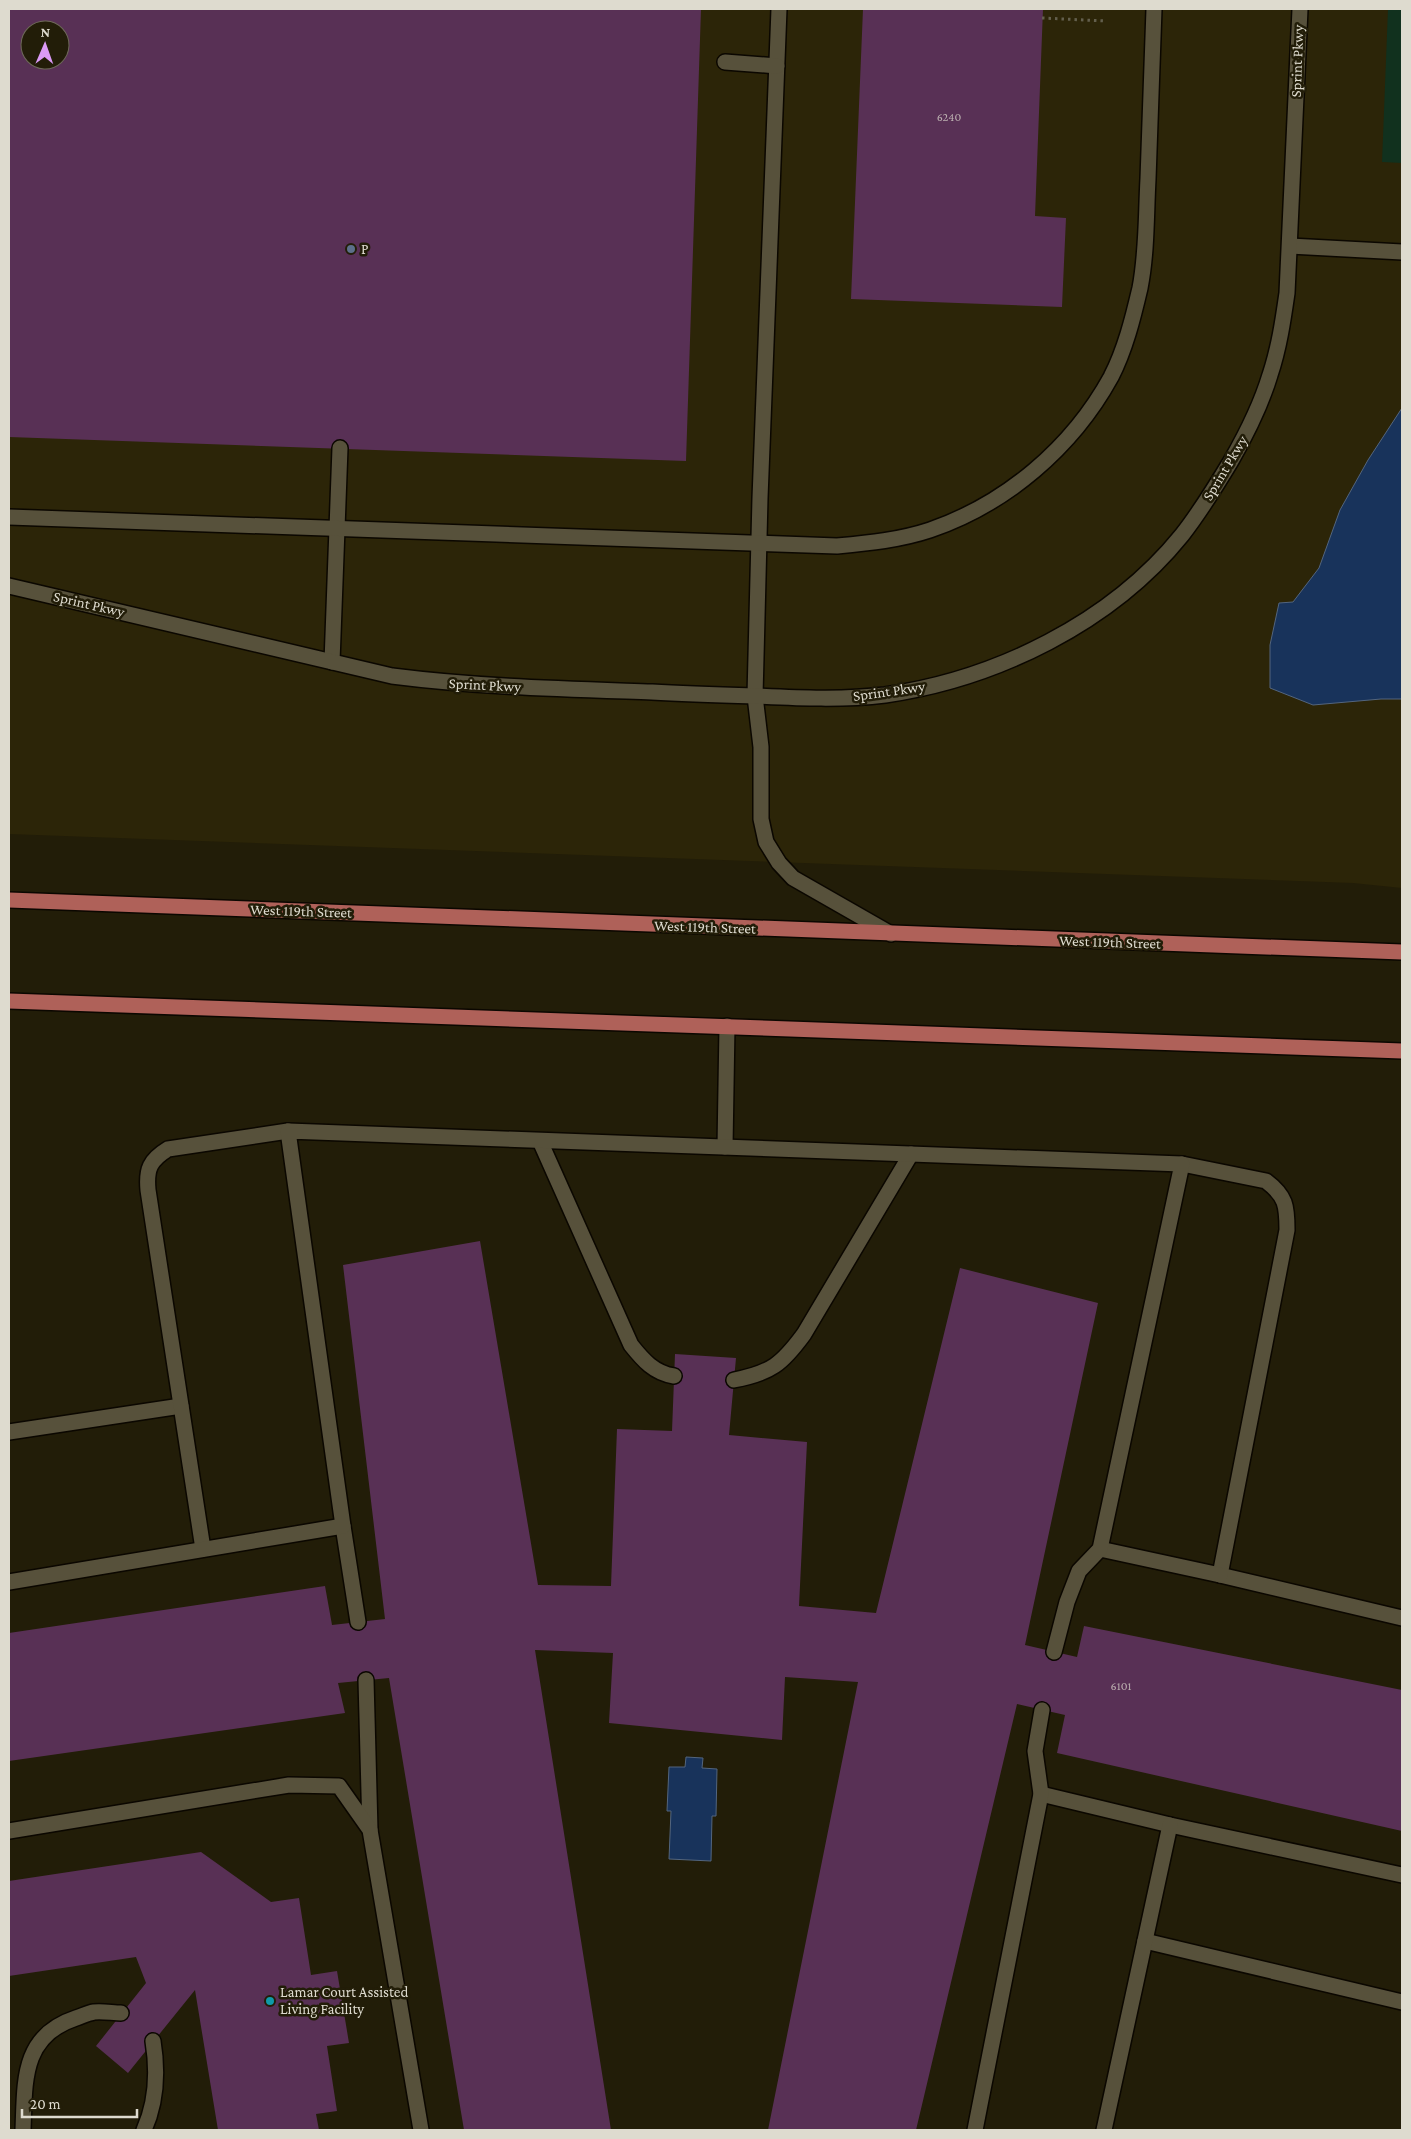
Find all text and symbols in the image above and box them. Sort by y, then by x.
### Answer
north arrow [20,20,70,70]
text: N [40,24,51,40]
street label: Sprint Pkwy [1288,24,1307,98]
house number: 6240 [937,110,961,124]
place label: P [361,241,369,257]
marker: P [345,243,357,255]
street label: Sprint Pkwy [1199,433,1251,504]
street label: Sprint Pkwy [52,588,126,621]
street label: Sprint Pkwy [448,675,522,696]
street label: Sprint Pkwy [852,678,926,705]
street label: West 119th Street [250,901,353,921]
street label: West 119th Street [654,917,757,937]
street label: West 119th Street [1059,932,1162,952]
house number: 6101 [1111,1679,1131,1693]
place label: Lamar Court Assisted Living Facility [280,1984,408,2018]
marker: Lamar Court Assisted Living Facility [264,1995,276,2007]
scale bar [22,2086,138,2118]
text: 20 m [30,2096,61,2112]

